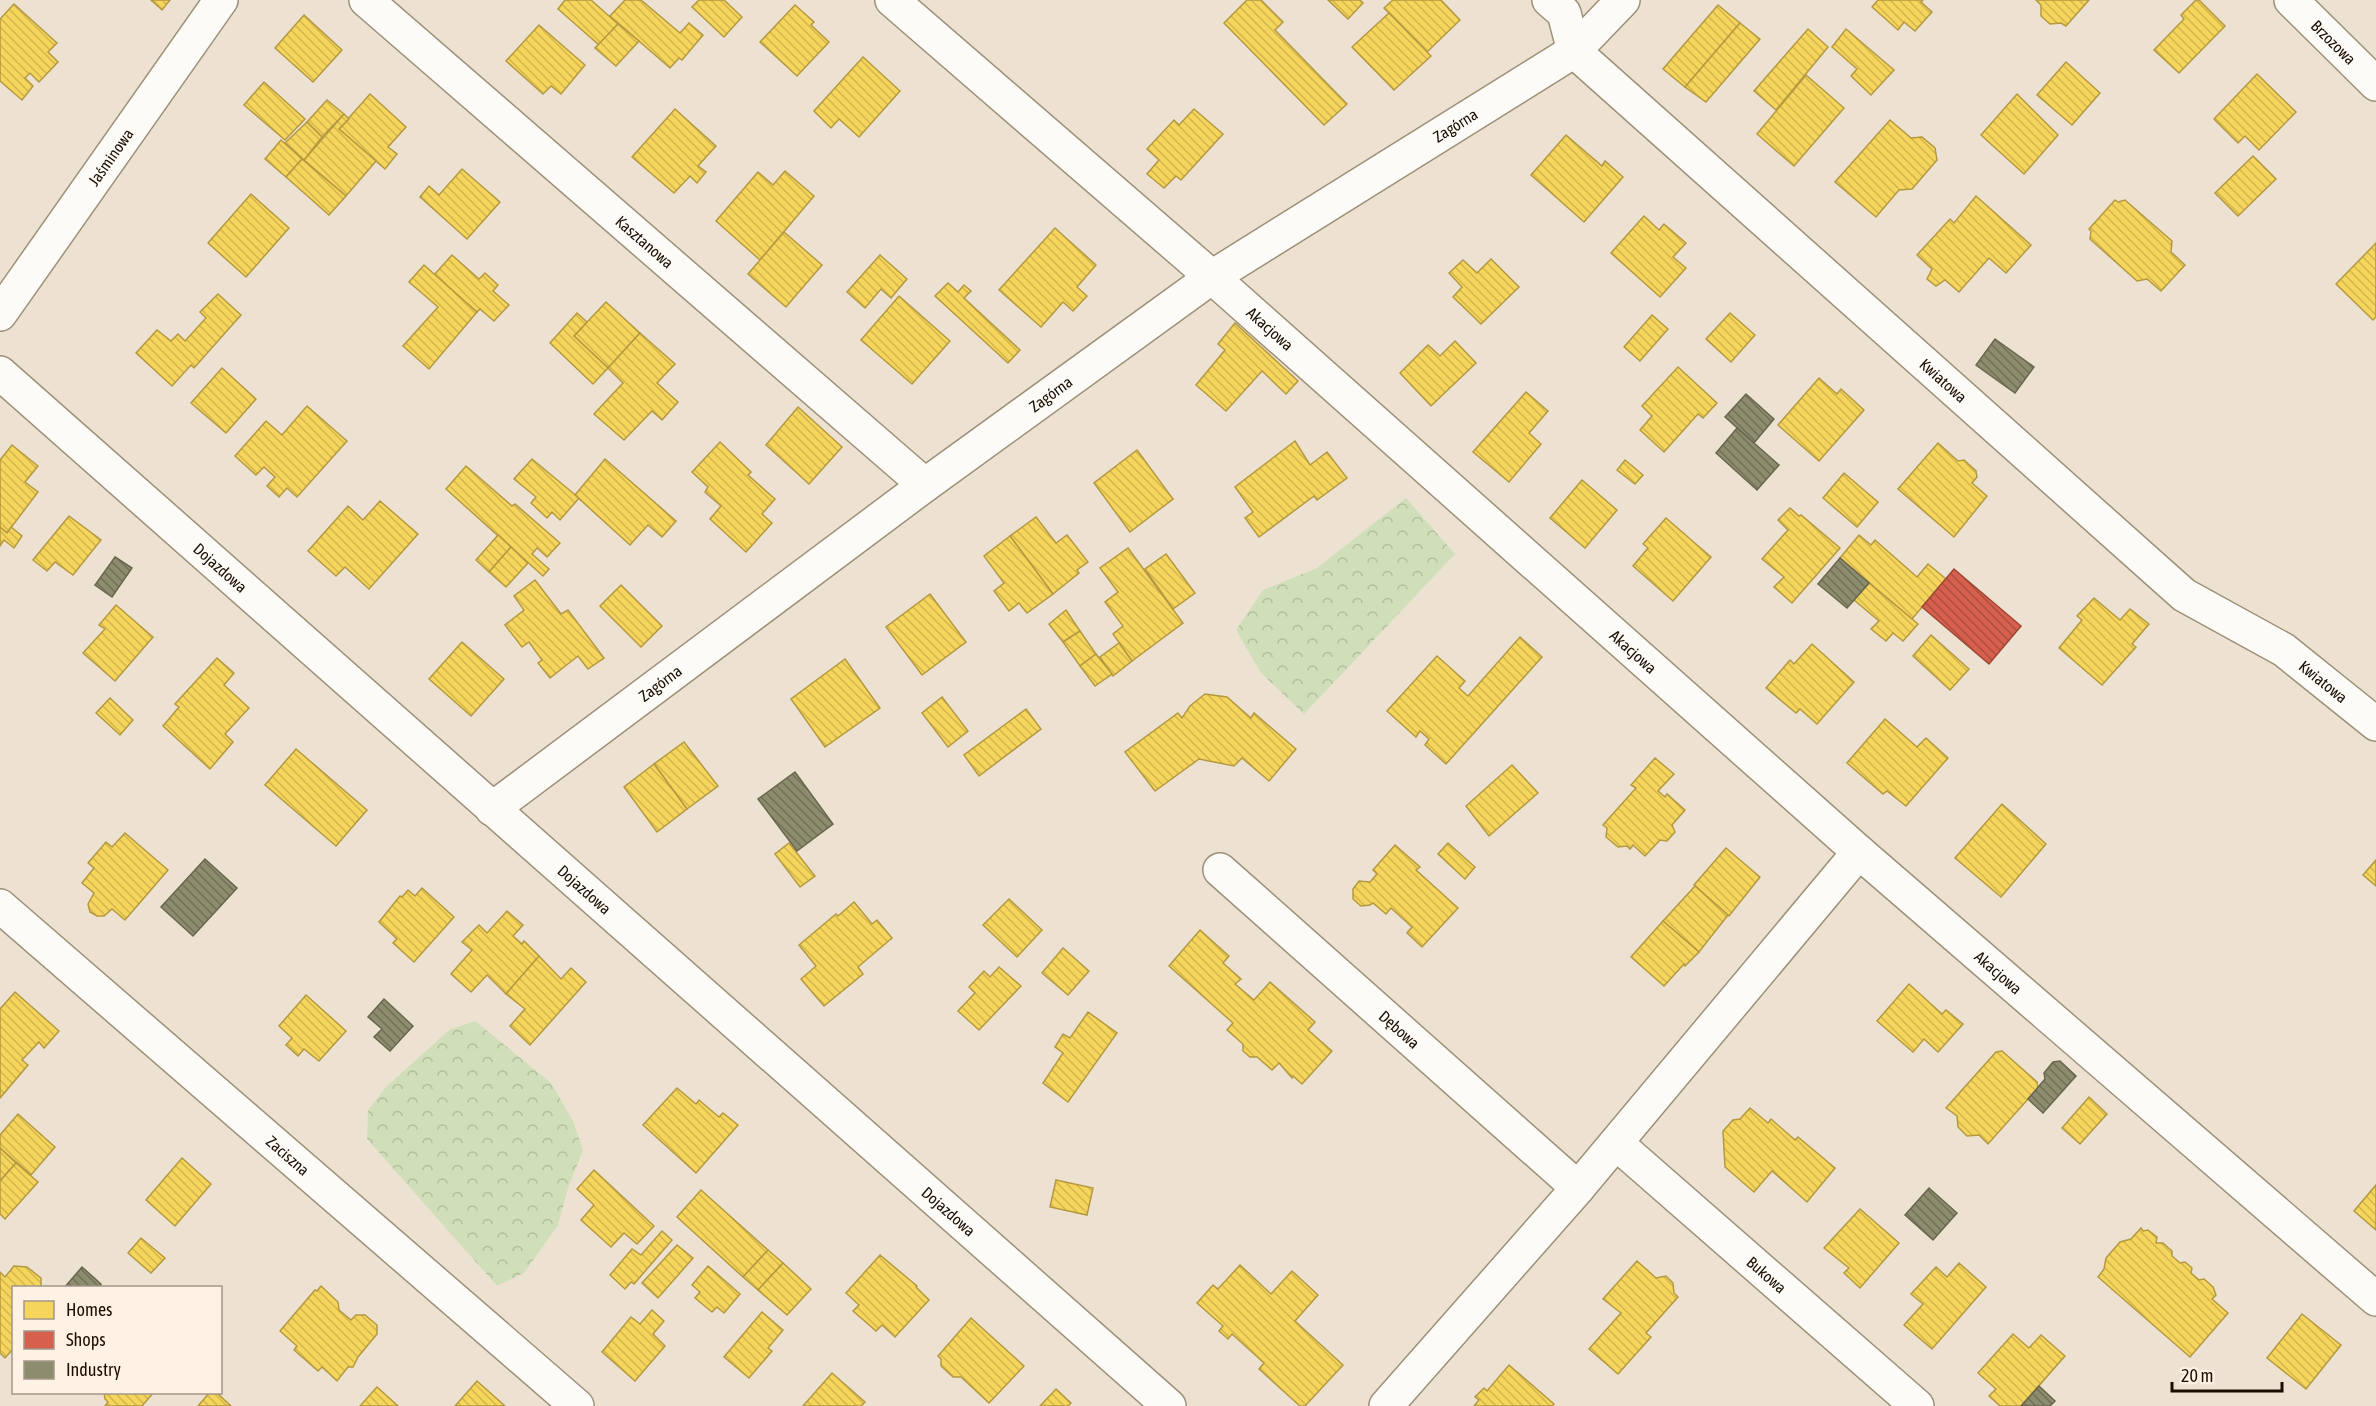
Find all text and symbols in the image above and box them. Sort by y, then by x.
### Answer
street label: Brzozowa [2308,16,2360,68]
street label: Zagórna [1430,105,1481,146]
street label: Jaśminowa [84,125,137,189]
street label: Kasztanowa [612,212,677,272]
street label: Akacjowa [1243,303,1297,354]
street label: Kwiatowa [1916,355,1970,406]
street label: Zagórna [1026,372,1076,416]
street label: Dojazdowa [190,539,251,596]
street label: Akacjowa [1606,626,1660,677]
street label: Kwiatowa [2296,657,2351,706]
street label: Zagórna [635,661,685,705]
street label: Dojazdowa [554,861,615,918]
street label: Akacjowa [1971,947,2025,998]
street label: Dębowa [1375,1007,1423,1052]
street label: Zaciszna [263,1132,313,1179]
street label: Dojazdowa [918,1183,979,1240]
street label: Bukowa [1743,1253,1790,1297]
legend [12,1286,222,1394]
text: Homes [66,1299,112,1320]
text: Shops [66,1329,106,1350]
scale bar [2172,1355,2282,1393]
text: Industry [66,1359,121,1380]
text: 20 m [2181,1365,2213,1386]

